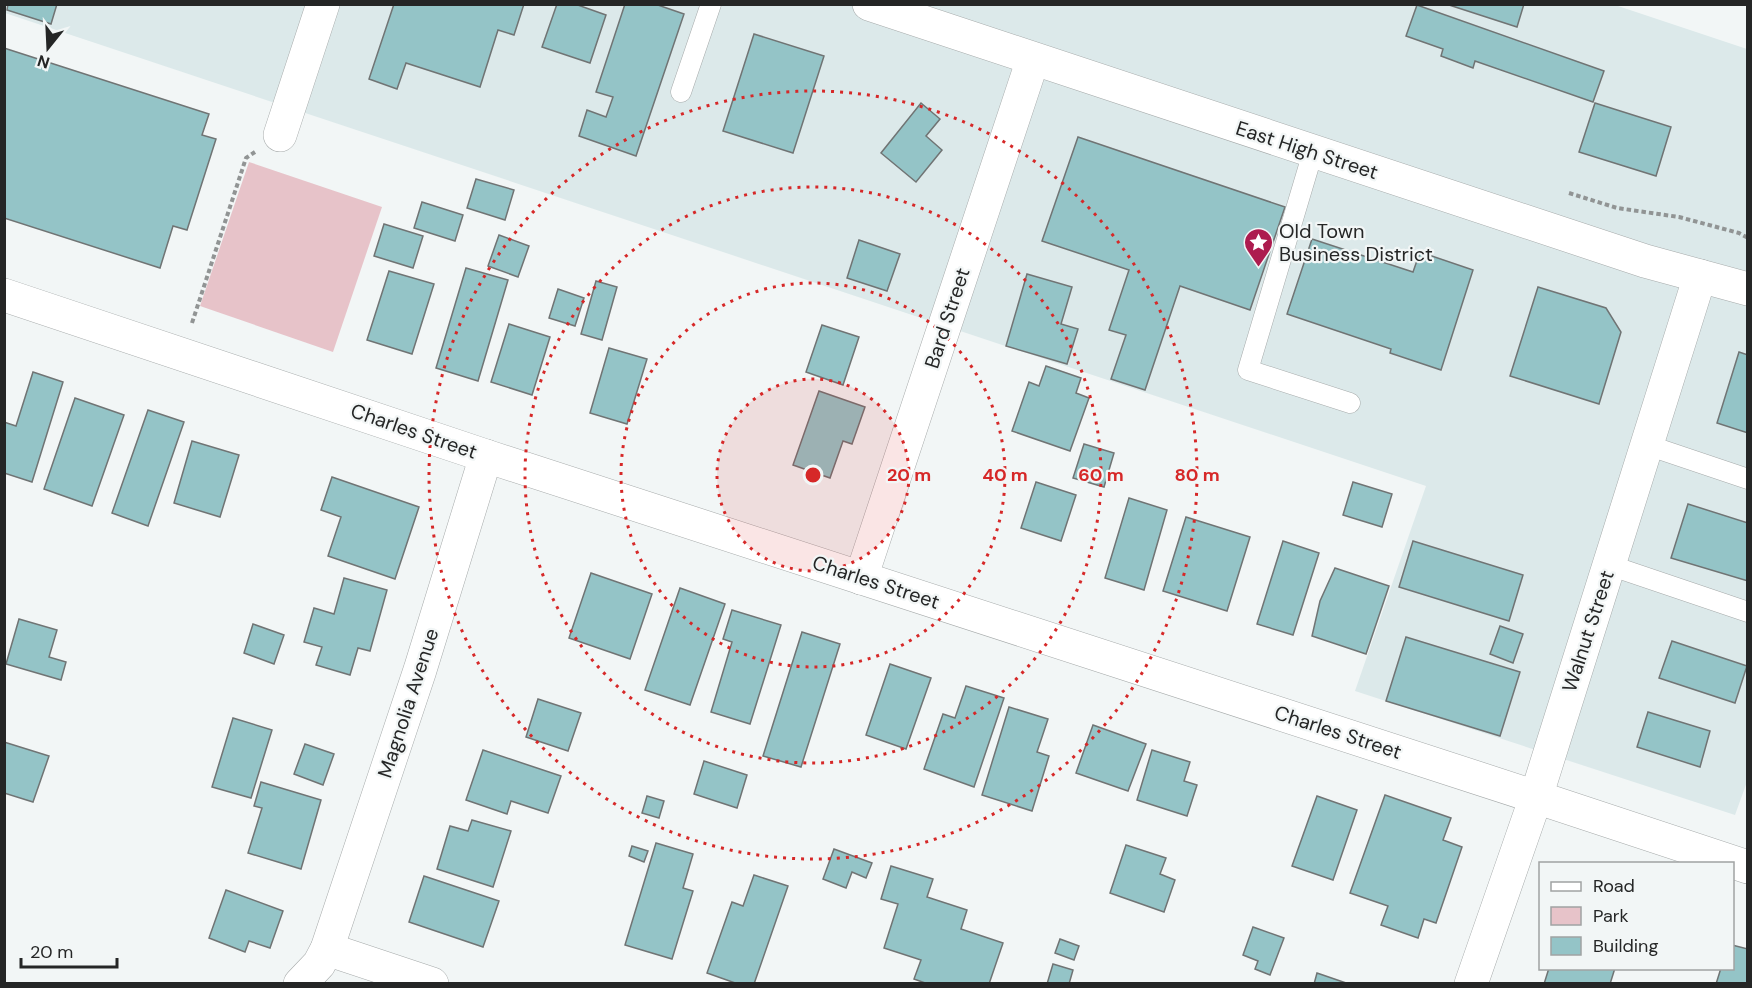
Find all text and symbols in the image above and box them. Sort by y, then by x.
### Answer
north arrow [18,18,78,78]
text: N [35,50,52,74]
street label: East High Street [1233,115,1382,185]
place label: Old Town Business District [1279,218,1433,267]
place icon: Old Town Business District [1242,226,1274,268]
street label: Bard Street [918,264,976,372]
street label: Charles Street [347,397,481,465]
text: 20 m [887,463,931,487]
text: 40 m [982,463,1028,487]
text: 60 m [1078,463,1124,487]
text: 80 m [1174,463,1220,487]
centre of rings [803,465,823,485]
street label: Charles Street [809,549,943,615]
street label: Walnut Street [1556,567,1620,695]
street label: Magnolia Avenue [372,625,444,781]
street label: Charles Street [1271,699,1405,765]
legend [1539,862,1734,970]
text: Road [1593,874,1635,898]
text: Park [1593,904,1629,928]
scale bar [21,931,117,969]
text: Building [1593,934,1658,958]
text: 20 m [30,940,73,964]

